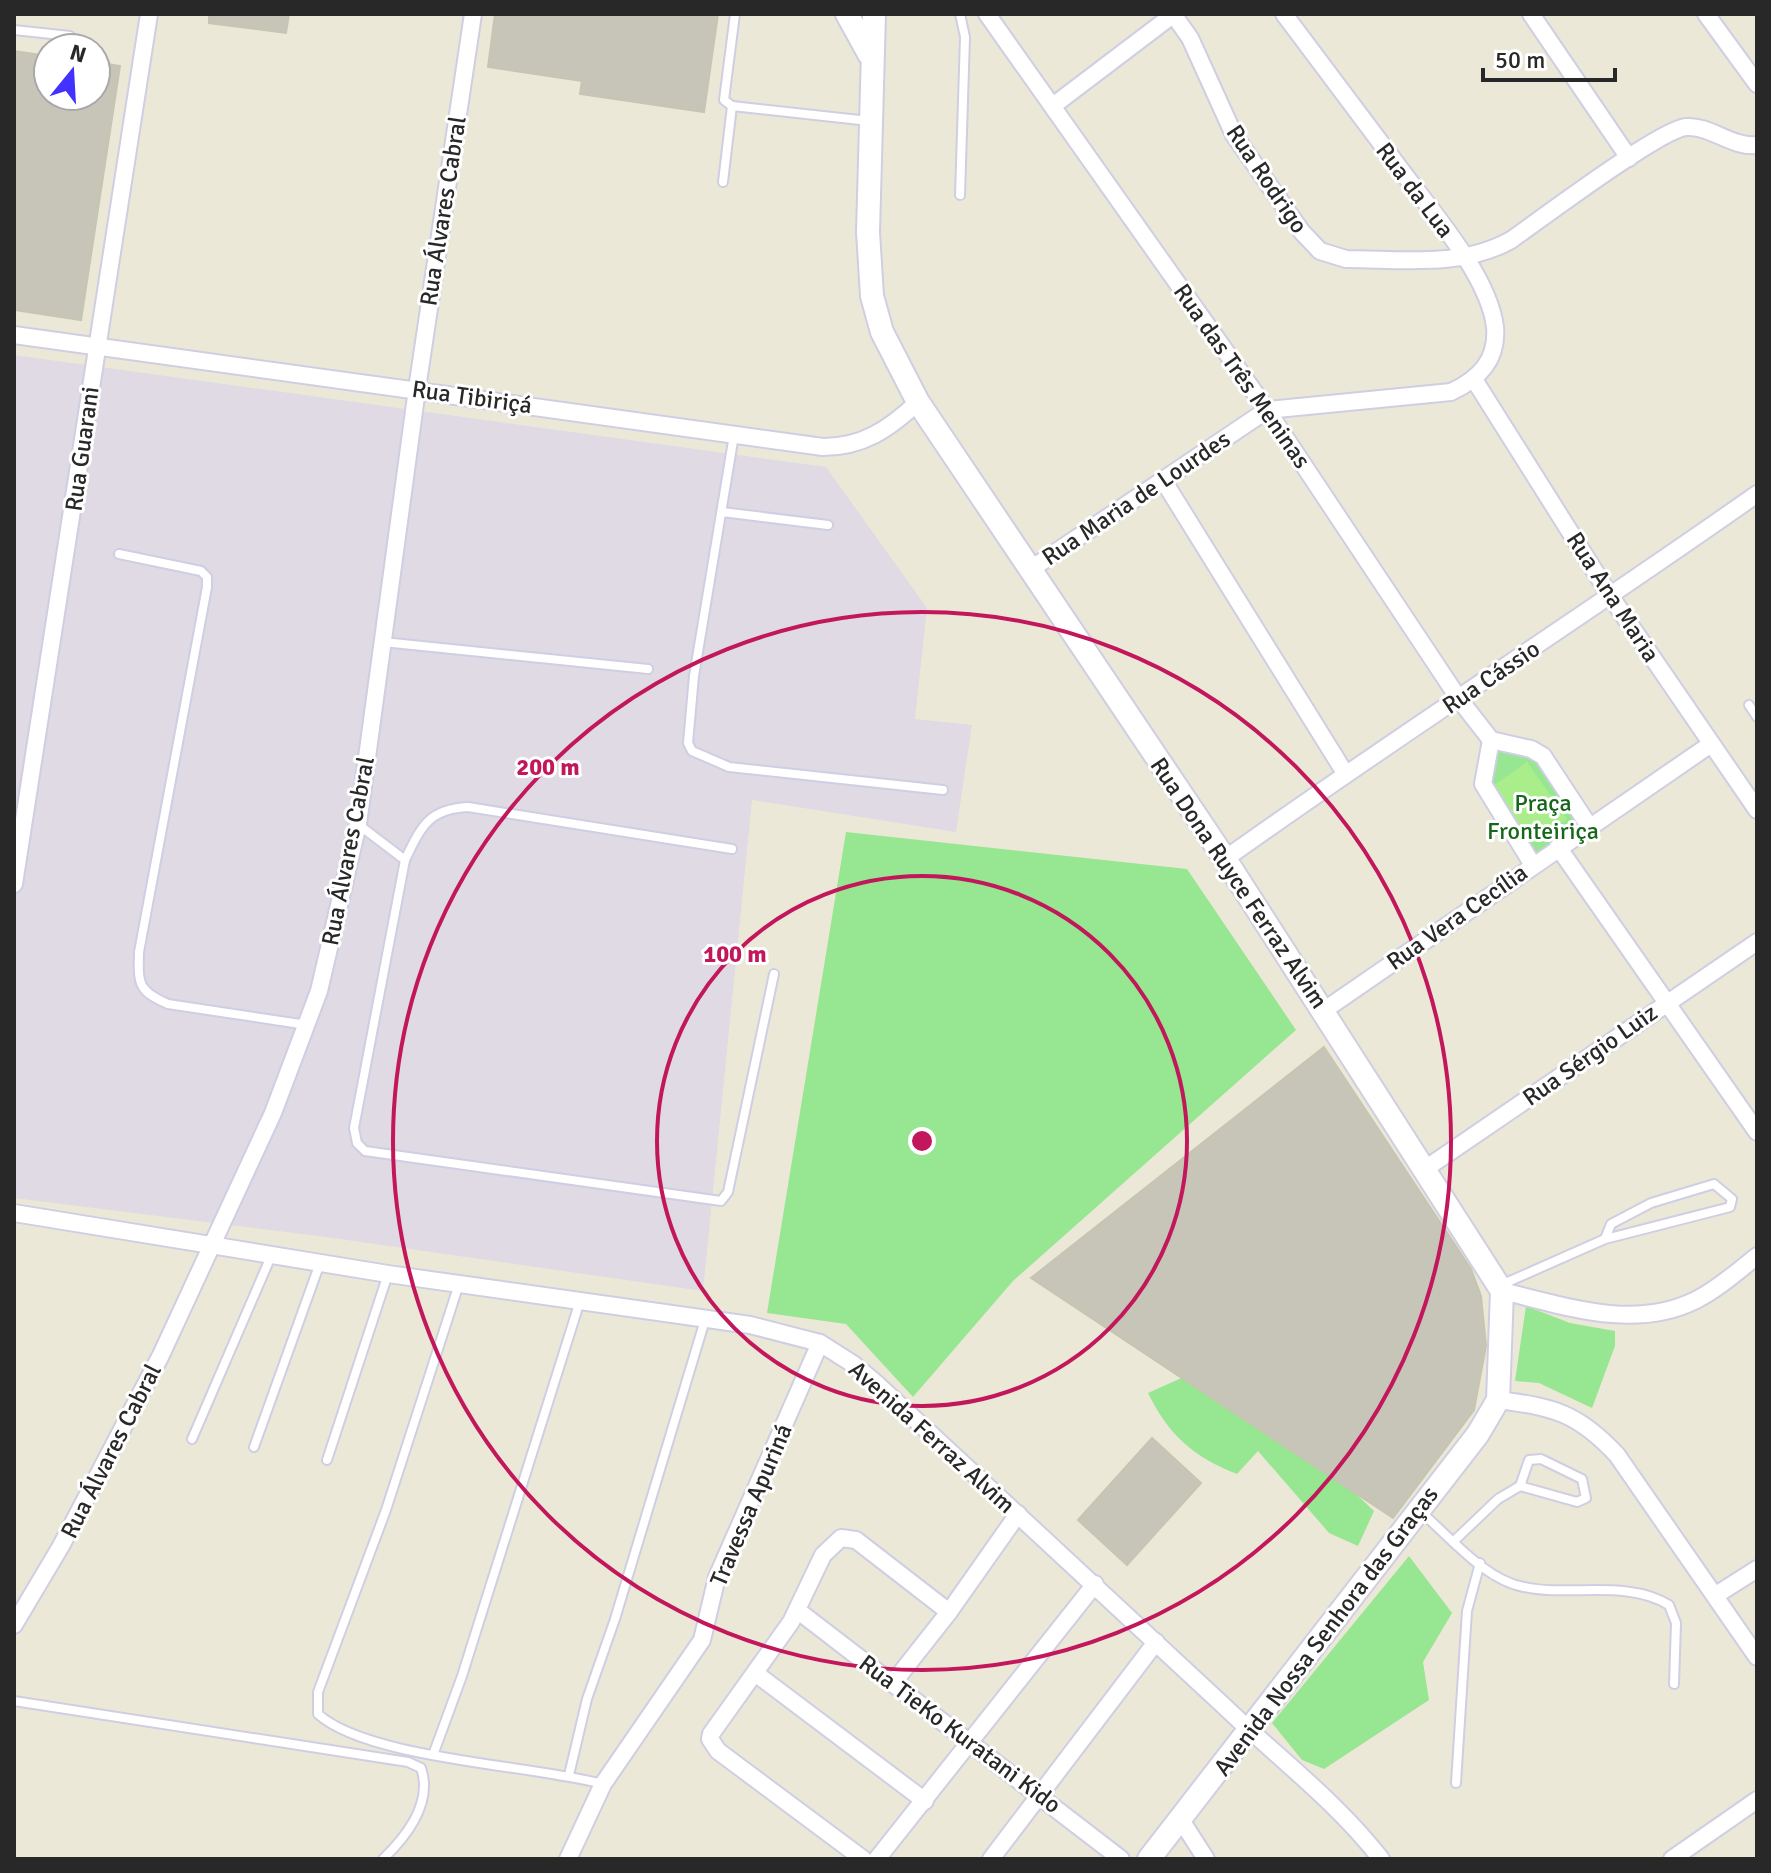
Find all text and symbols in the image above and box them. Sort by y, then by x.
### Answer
north arrow [32,32,112,112]
scale bar [1483,32,1615,82]
text: N [67,38,89,69]
text: 50 m [1495,45,1545,75]
street label: Rua Álvares Cabral [413,114,473,308]
street label: Rua Rodrigo [1220,119,1314,239]
street label: Rua da Lua [1369,136,1461,244]
street label: Rua das Três Meninas [1167,278,1317,474]
street label: Rua Tibiriçá [410,374,534,420]
street label: Rua Guarani [58,385,106,513]
street label: Rua Maria de Lourdes [1036,424,1236,572]
street label: Rua Ana Maria [1560,526,1666,668]
street label: Rua Cássio [1437,634,1545,720]
text: 200 m [516,752,580,782]
street label: Rua Dona Ruyce Ferraz Alvim [1144,752,1334,1014]
street label: Rua Álvares Cabral [315,754,381,948]
park label: Praça Fronteiriça [1487,788,1599,846]
street label: Rua Vera Cecília [1381,857,1533,977]
text: 100 m [703,939,767,969]
street label: Rua Sérgio Luiz [1517,998,1663,1112]
centre of rings [908,1127,936,1155]
street label: Avenida Ferraz Alvim [843,1354,1021,1520]
street label: Rua Álvares Cabral [54,1359,168,1543]
street label: Travessa Apuriná [703,1419,799,1591]
street label: Avenida Nossa Senhora das Graças [1207,1480,1445,1782]
street label: Rua TieKo Kuratani Kido [853,1648,1067,1820]

